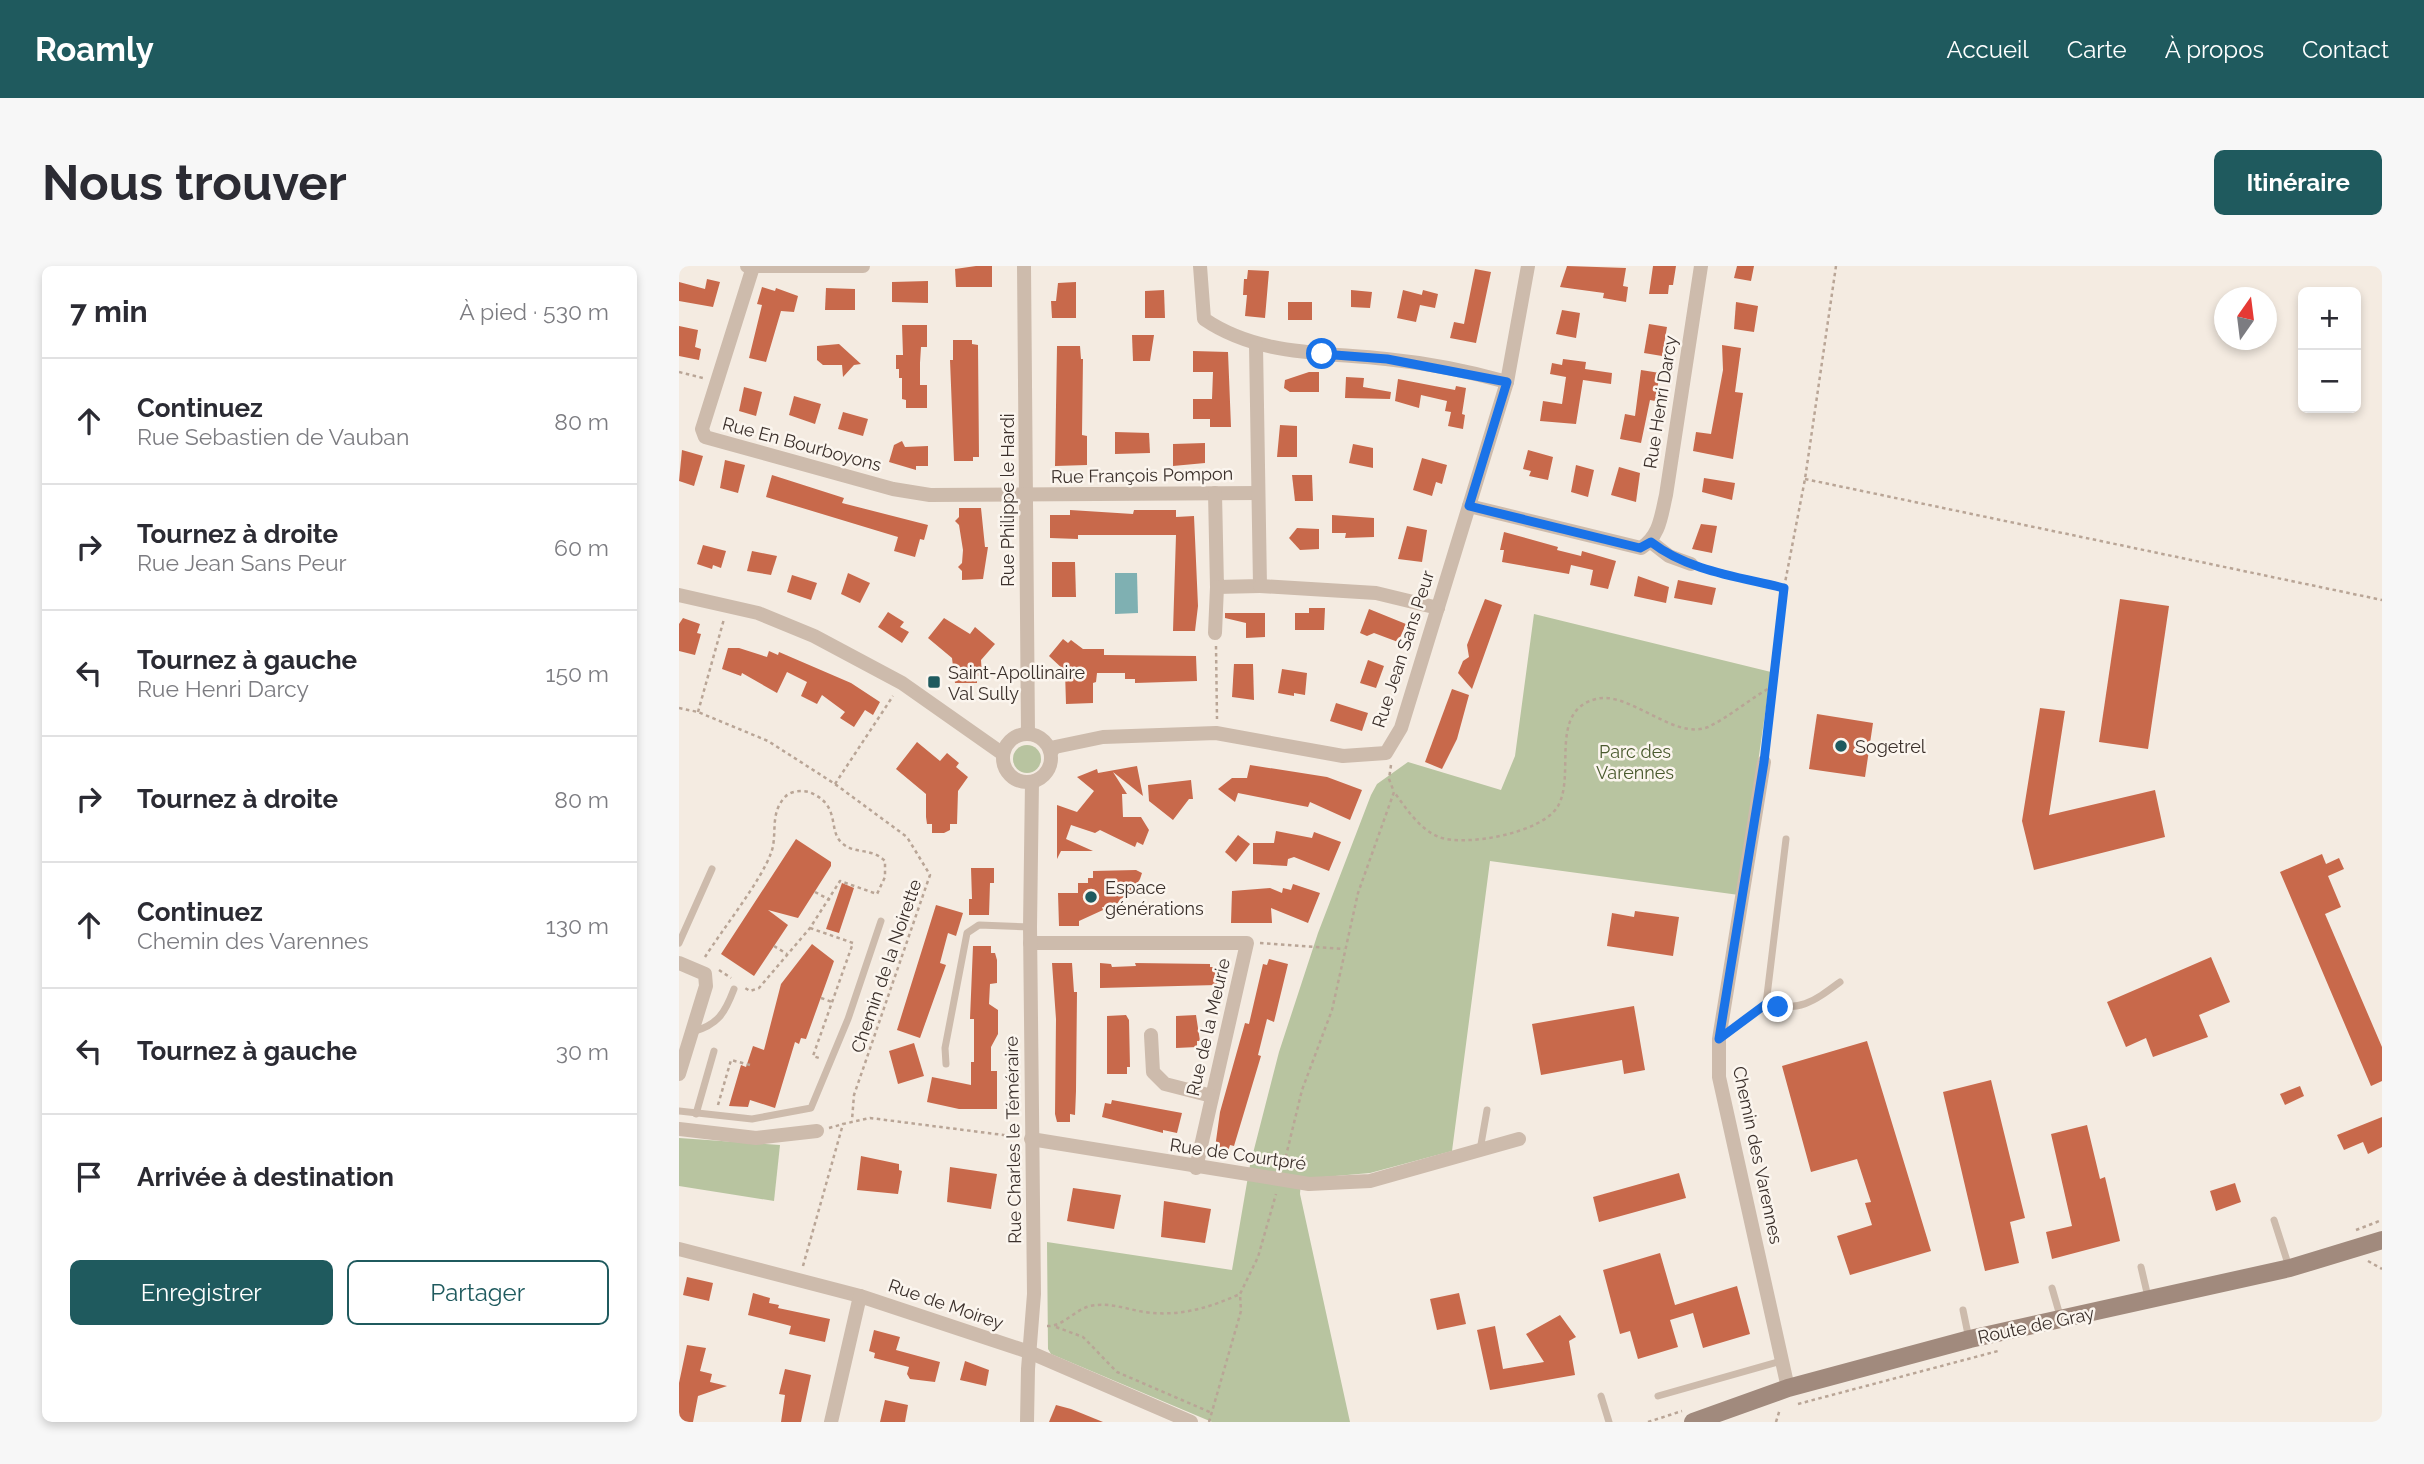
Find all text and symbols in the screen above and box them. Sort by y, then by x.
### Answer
text: Roamly [35,30,154,69]
text: Accueil [1947,35,2029,64]
text: Carte [2067,35,2127,64]
text: À propos [2165,35,2264,64]
text: Contact [2302,35,2389,64]
button: Itinéraire [2214,150,2382,215]
text: Nous trouver [42,154,347,211]
north arrow [2214,287,2277,350]
map controls [2298,287,2361,413]
button: + [2298,287,2361,350]
text: 7 min [70,294,148,329]
text: À pied · 530 m [459,298,609,325]
street label: Rue Henri Darcy [1639,334,1681,470]
route start [1306,338,1337,369]
button: − [2298,350,2361,413]
text: Continuez [137,393,263,423]
icon: ahead [70,402,108,440]
text: 80 m [554,408,609,435]
street label: Rue En Bourboyons [720,413,884,475]
street label: Rue Philippe le Hardi [997,413,1018,587]
text: Rue Sebastien de Vauban [137,423,409,450]
street label: Rue François Pompon [1051,463,1233,487]
text: Tournez à droite [137,519,338,549]
icon: right [70,528,108,566]
text: 60 m [554,534,609,561]
text: Rue Jean Sans Peur [137,549,347,576]
street label: Rue Jean Sans Peur [1368,567,1439,730]
text: Tournez à gauche [137,645,357,675]
icon: left [70,654,108,692]
text: 150 m [546,660,609,687]
place label: Saint-Apollinaire Val Sully [948,662,1086,704]
marker: Saint-Apollinaire Val Sully [926,674,942,690]
text: Rue Henri Darcy [137,675,309,702]
place label: Sogetrel [1855,736,1926,757]
marker: Sogetrel [1833,738,1849,754]
park label: Parc des Varennes [1596,741,1674,783]
icon: right [70,780,108,818]
text: Tournez à droite [137,784,338,814]
text: 80 m [554,786,609,813]
street label: Chemin de la Noirette [846,876,926,1055]
place label: Espace générations [1105,877,1204,919]
marker: Espace générations [1083,889,1099,905]
text: Continuez [137,897,263,927]
icon: ahead [70,906,108,944]
text: 130 m [546,912,609,939]
text: Chemin des Varennes [137,927,369,954]
street label: Rue de la Meurie [1182,956,1234,1098]
route end [1762,991,1793,1022]
icon: left [70,1032,108,1070]
street label: Rue Charles le Téméraire [1001,1035,1025,1244]
text: Tournez à gauche [137,1036,357,1066]
text: 30 m [556,1038,609,1065]
street label: Chemin des Varennes [1729,1064,1787,1246]
street label: Rue de Courtpré [1168,1134,1308,1174]
icon: arrive [70,1158,108,1196]
text: Arrivée à destination [137,1162,394,1192]
button: Enregistrer [70,1260,333,1325]
button: Partager [347,1260,609,1325]
street label: Rue de Moirey [886,1275,1006,1334]
street label: Route de Gray [1976,1302,2096,1348]

